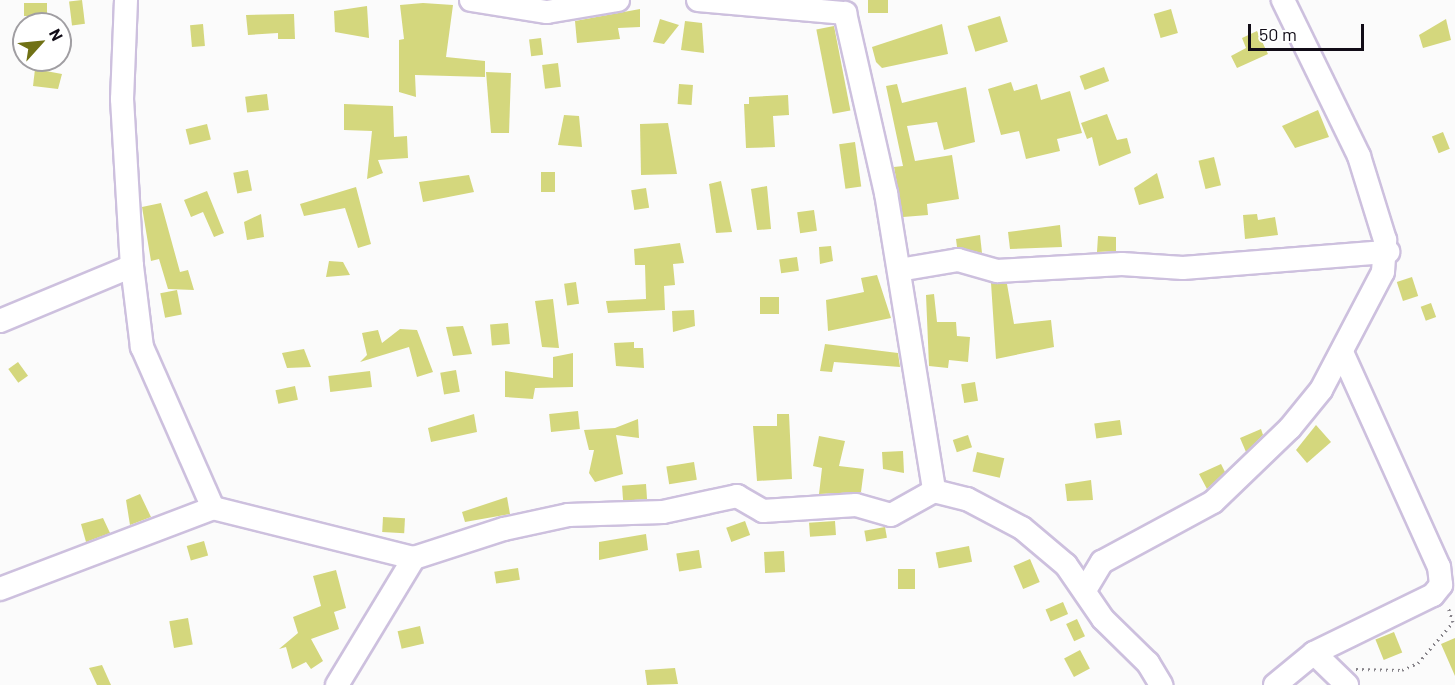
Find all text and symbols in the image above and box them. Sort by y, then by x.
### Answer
north arrow [12,12,72,72]
scale bar [1251,12,1366,50]
text: 50 m [1259,23,1297,45]
text: N [46,25,68,44]

